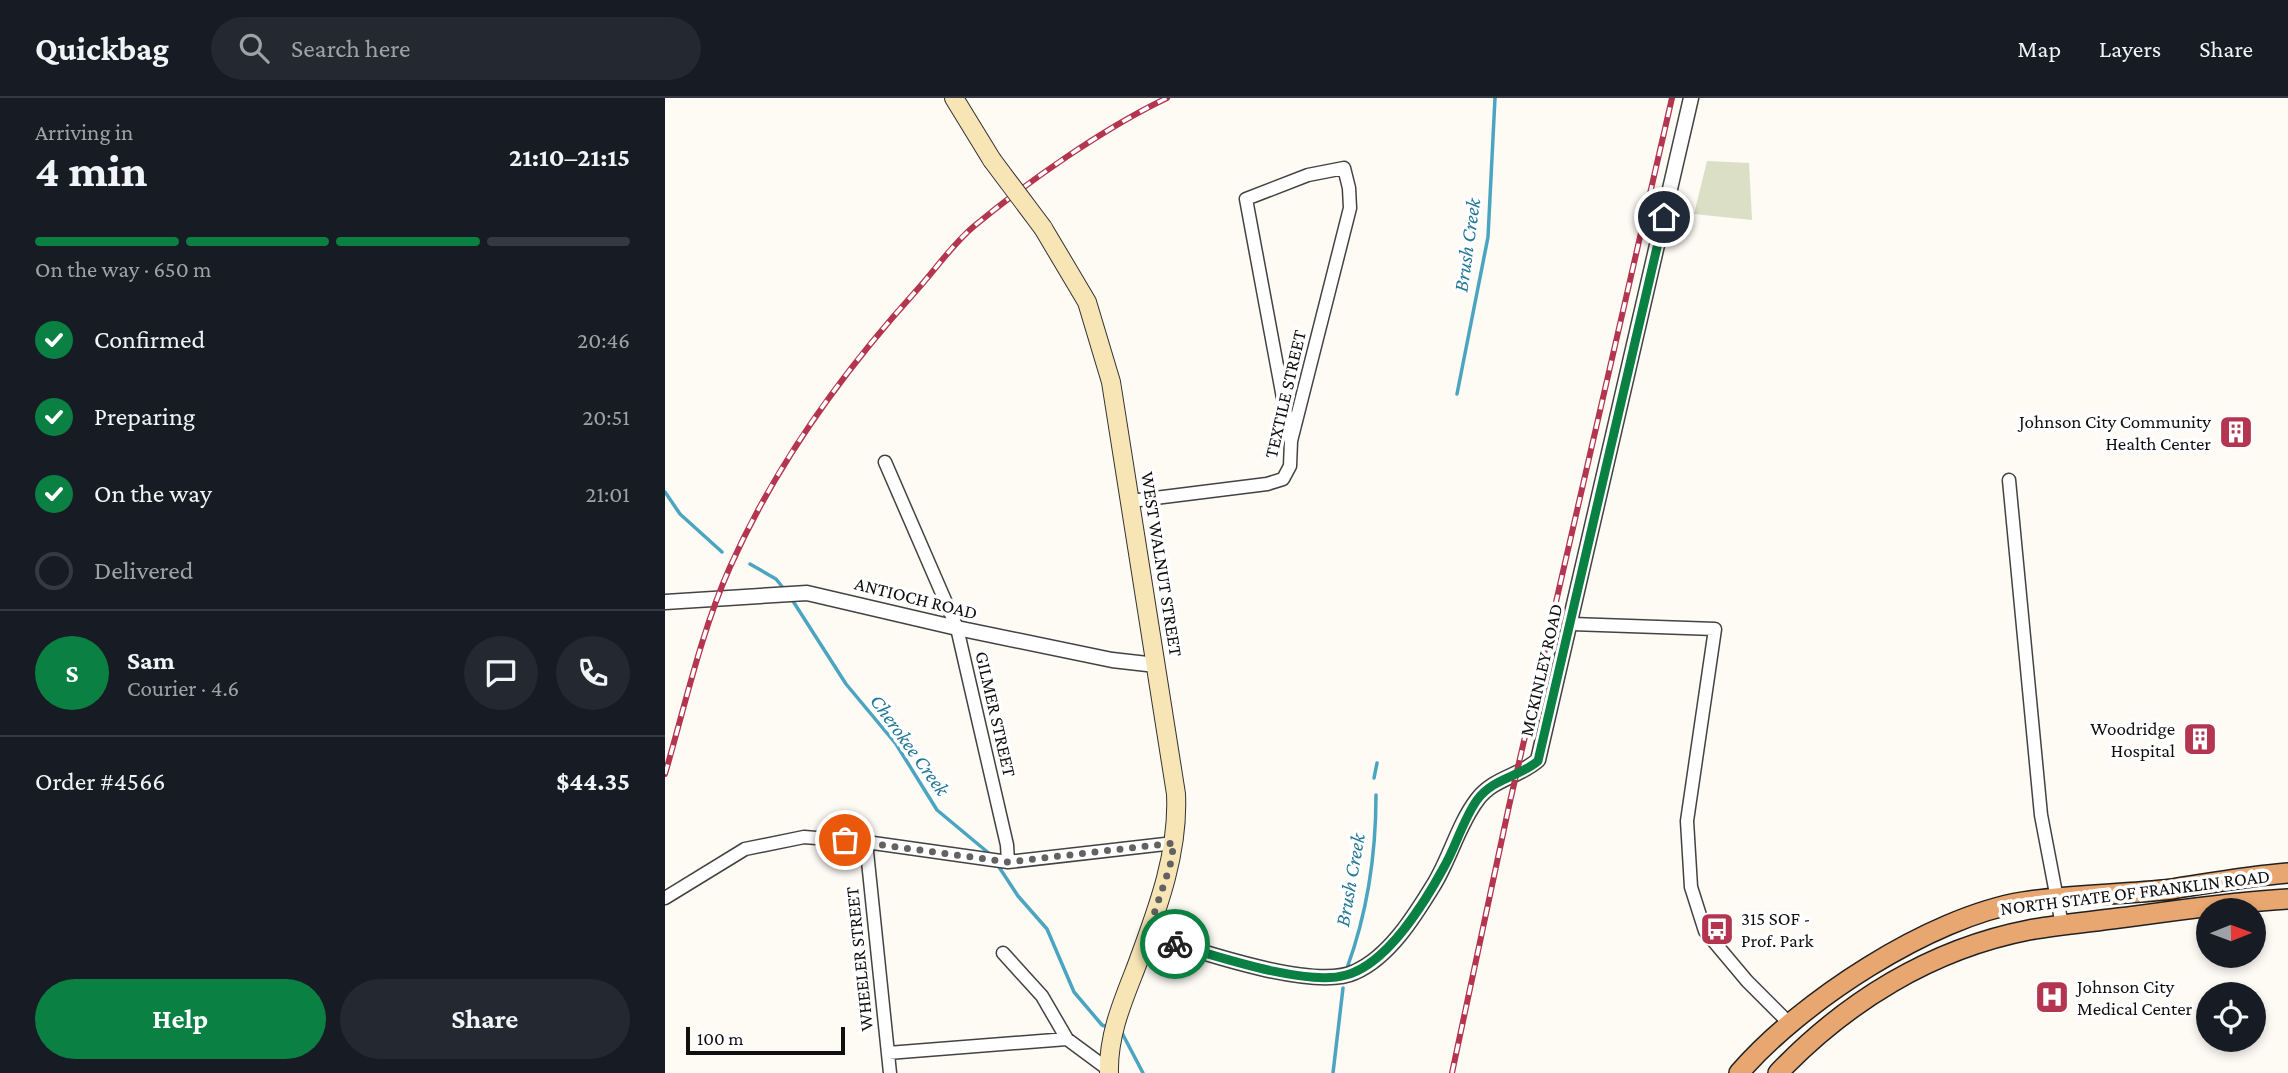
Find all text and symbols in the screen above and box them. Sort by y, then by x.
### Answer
search box [211,17,701,80]
icon: search [235,29,273,67]
text: Quickbag [35,30,169,67]
text: Search here [291,34,410,63]
text: Map [2017,35,2061,62]
text: Layers [2099,35,2161,62]
text: Share [2199,35,2253,62]
text: Arriving in [35,119,133,145]
text: 21:10–21:15 [509,143,630,172]
text: 4 min [35,145,147,196]
pin [1634,187,1694,247]
water label: Brush Creek [1449,196,1486,293]
icon: home [1645,198,1683,236]
text: On the way · 650 m [35,256,212,282]
icon: check [35,321,73,359]
text: Confirmed [94,325,205,354]
text: 20:46 [577,327,630,353]
street label: TEXTILE STREET [1260,327,1310,460]
icon: check [35,398,73,436]
text: Preparing [94,402,195,431]
text: 20:51 [582,404,630,430]
place label: Johnson City Community Health Center [2017,411,2211,454]
building icon: Johnson City Community Health Center [2217,413,2255,451]
street label: WEST WALNUT STREET [1137,470,1187,659]
icon: check [35,475,73,513]
text: On the way [94,479,212,508]
text: 21:01 [586,481,630,507]
text: Delivered [94,556,193,585]
street label: ANTIOCH ROAD [852,573,980,623]
street label: MCKINLEY ROAD [1516,602,1566,738]
button: chat [464,636,538,710]
button: phone [556,636,630,710]
text: Sam [127,646,175,675]
street label: GILMER STREET [971,649,1021,779]
text: S [66,659,79,688]
text: Courier · 4.6 [127,675,239,701]
water label: Cherokee Creek [865,690,955,801]
place label: Woodridge Hospital [2090,718,2175,761]
building icon: Woodridge Hospital [2181,720,2219,758]
text: Order #4566 [35,767,166,796]
text: $44.35 [556,767,630,796]
pin [815,810,875,870]
icon: bag [826,821,864,859]
water label: Brush Creek [1330,831,1370,929]
street label: NORTH STATE OF FRANKLIN ROAD [1999,865,2271,919]
street label: WHEELER STREET [841,885,877,1032]
north arrow [2196,898,2266,968]
map controls [2196,898,2266,1052]
place label: 315 SOF - Prof. Park [1741,908,1815,951]
courier [1140,909,1210,979]
bus stop icon: 315 SOF - Prof. Park [1698,910,1736,948]
icon: bike [1156,925,1194,963]
place label: Johnson City Medical Center [2075,976,2193,1019]
hospital icon: Johnson City Medical Center [2033,978,2071,1016]
button: Help [35,979,326,1059]
button: Share [340,979,630,1059]
button: locate [2196,982,2266,1052]
scale bar [686,1024,845,1056]
text: 100 m [697,1028,744,1049]

